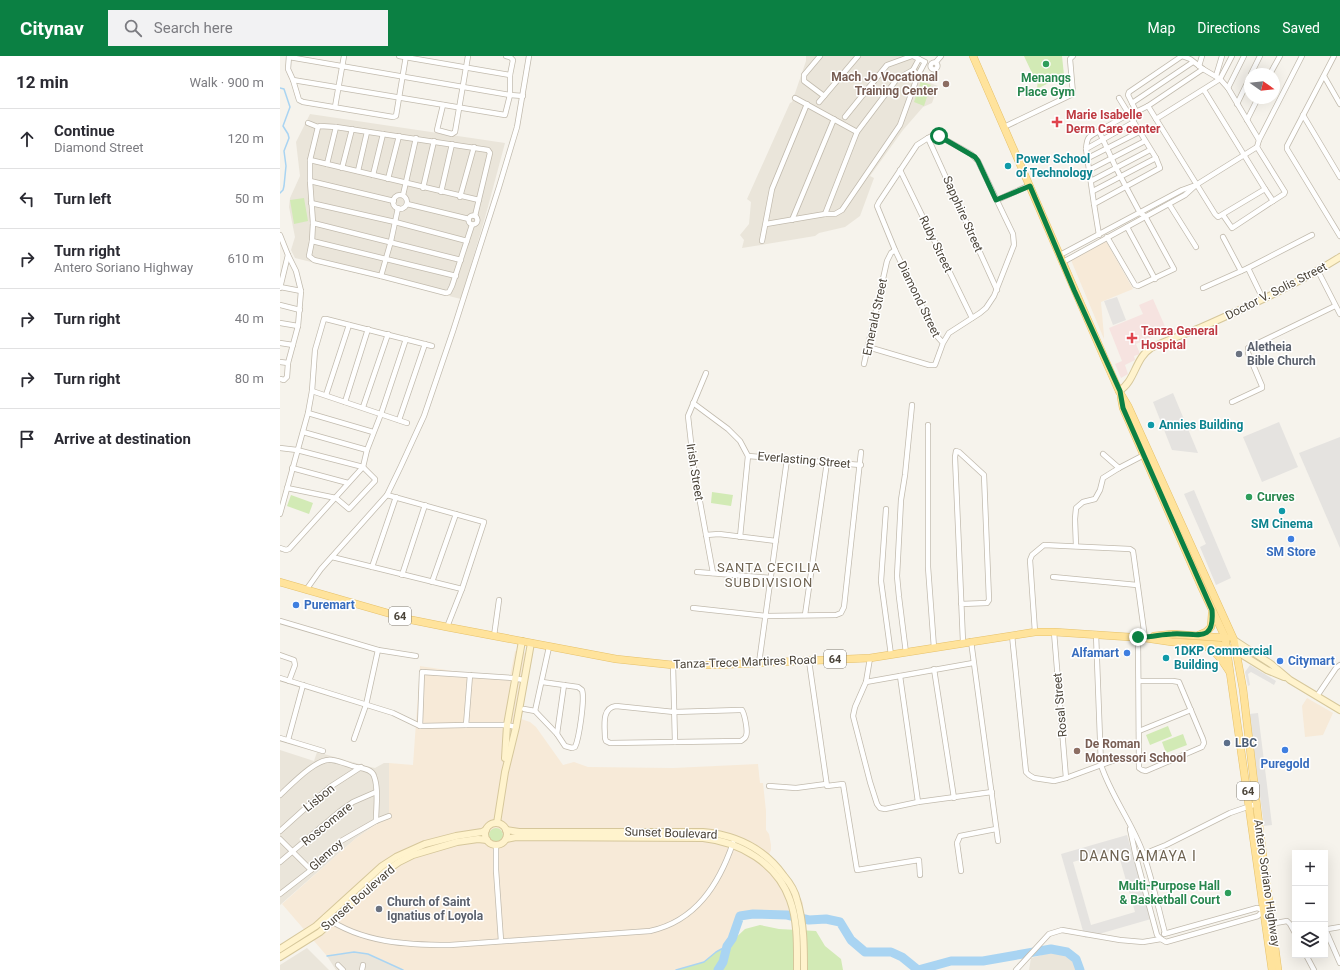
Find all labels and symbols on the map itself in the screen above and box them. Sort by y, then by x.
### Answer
marker: Menangs Place Gym [1041,59,1051,69]
north arrow [1244,68,1280,104]
place label: Mach Jo Vocational Training Center [831,70,939,98]
place label: Menangs Place Gym [1017,71,1075,99]
marker: Mach Jo Vocational Training Center [941,79,951,89]
place label: Marie Isabelle Derm Care center [1066,108,1161,136]
marker: Marie Isabelle Derm Care center [1051,116,1063,128]
route start [930,127,948,145]
place label: Power School of Technology [1016,152,1093,180]
marker: Power School of Technology [1003,161,1013,171]
street label: Sapphire Street [940,174,986,254]
street label: Ruby Street [916,214,956,275]
street label: Diamond Street [895,259,943,339]
street label: Doctor V. Solis Street [1223,259,1329,323]
street label: Emerald Street [860,277,890,357]
place label: Tanza General Hospital [1141,324,1218,352]
marker: Tanza General Hospital [1126,332,1138,344]
place label: Aletheia Bible Church [1247,340,1316,368]
marker: Aletheia Bible Church [1234,349,1244,359]
place label: Annies Building [1159,418,1244,432]
marker: Annies Building [1146,420,1156,430]
street label: Irish Street [684,442,706,502]
street label: Everlasting Street [757,449,851,471]
place label: Curves [1257,490,1295,504]
marker: Curves [1244,492,1254,502]
marker: SM Cinema [1277,506,1287,516]
place label: SM Cinema [1251,517,1314,531]
marker: SM Store [1286,534,1296,544]
place label: SM Store [1266,545,1316,559]
district label: SANTA CECILIA SUBDIVISION [717,560,821,590]
place label: Puremart [304,598,355,612]
marker: Puremart [291,600,301,610]
road number: 64 [389,607,411,625]
route end [1129,628,1147,646]
place label: 1DKP Commercial Building [1174,644,1272,672]
place label: Alfamart [1071,646,1119,660]
marker: Alfamart [1122,648,1132,658]
road number: 64 [824,650,846,668]
street label: Tanza-Trece Martires Road [673,653,817,671]
marker: 1DKP Commercial Building [1161,653,1171,663]
place label: Citymart [1288,654,1335,668]
marker: Citymart [1275,656,1285,666]
street label: Rosal Street [1050,672,1070,738]
place label: LBC [1235,736,1257,750]
place label: De Roman Montessori School [1085,737,1186,765]
marker: LBC [1222,738,1232,748]
marker: Puregold [1280,745,1290,755]
marker: De Roman Montessori School [1072,746,1082,756]
place label: Puregold [1261,757,1310,771]
street label: Lisbon [301,781,337,815]
road number: 64 [1237,782,1259,800]
street label: Roscomare [299,799,355,849]
street label: Antero Soriano Highway [1251,818,1283,948]
street label: Sunset Boulevard [624,824,718,842]
street label: Glenroy [306,836,346,874]
district label: DAANG AMAYA I [1079,848,1197,864]
street label: Sunset Boulevard [318,862,398,934]
place label: Multi-Purpose Hall & Basketball Court [1118,879,1220,907]
marker: Multi-Purpose Hall & Basketball Court [1223,888,1233,898]
place label: Church of Saint Ignatius of Loyola [387,895,484,923]
marker: Church of Saint Ignatius of Loyola [374,904,384,914]

